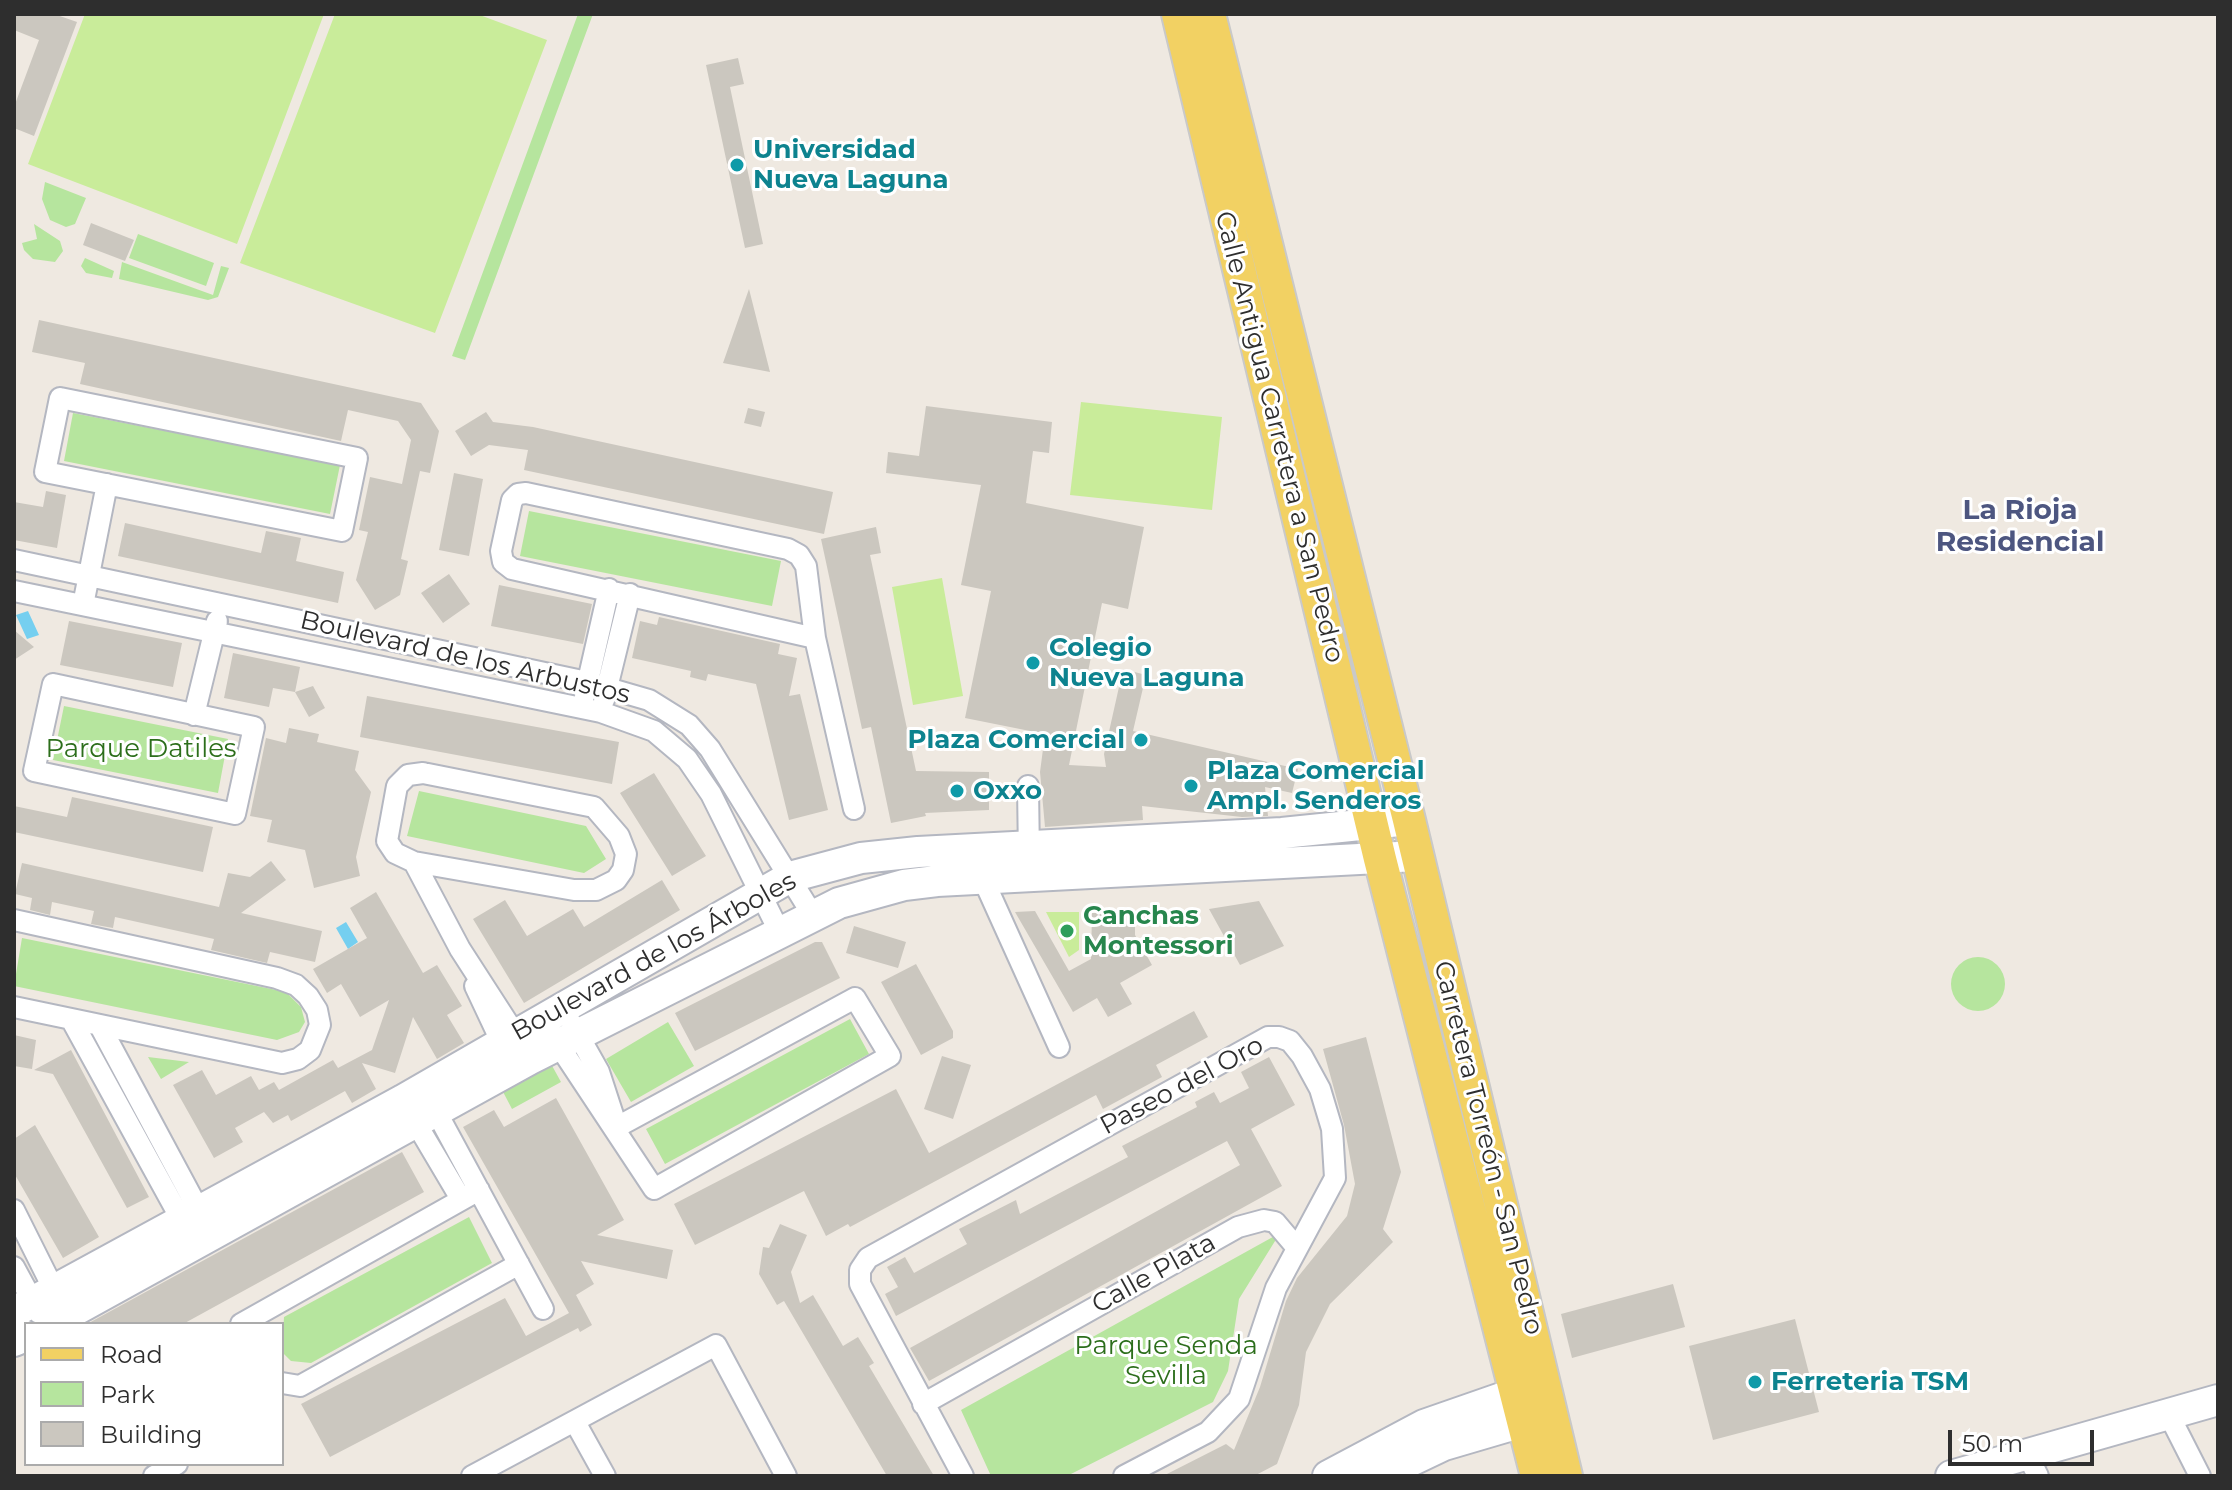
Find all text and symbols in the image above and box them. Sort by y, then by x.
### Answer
place label: Universidad Nueva Laguna [753,134,948,196]
marker: Universidad Nueva Laguna [728,156,746,174]
street label: Calle Antigua Carretera a San Pedro [1208,208,1350,666]
district label: La Rioja Residencial [1936,494,2104,560]
street label: Boulevard de los Arbustos [297,605,633,711]
place label: Colegio Nueva Laguna [1049,632,1244,694]
marker: Colegio Nueva Laguna [1024,654,1042,672]
place label: Plaza Comercial [907,724,1125,756]
marker: Plaza Comercial [1132,731,1150,749]
park label: Parque Datiles [45,733,237,765]
place label: Plaza Comercial Ampl. Senderos [1207,755,1425,816]
place label: Oxxo [973,775,1042,807]
marker: Plaza Comercial Ampl. Senderos [1182,777,1200,795]
marker: Oxxo [948,782,966,800]
street label: Boulevard de los Árboles [506,866,802,1048]
place label: Canchas Montessori [1083,900,1234,962]
marker: Canchas Montessori [1058,922,1076,940]
street label: Carretera Torreón - San Pedro [1426,958,1550,1338]
street label: Paseo del Oro [1095,1030,1269,1142]
street label: Calle Plata [1087,1227,1221,1321]
legend [24,1322,284,1466]
park label: Parque Senda Sevilla [1074,1330,1258,1392]
text: Road [100,1340,163,1369]
place label: Ferreteria TSM [1771,1366,1969,1398]
marker: Ferreteria TSM [1746,1373,1764,1391]
text: Park [100,1380,155,1409]
scale bar [1952,1414,2098,1464]
text: Building [100,1420,203,1449]
text: 50 m [1962,1429,2023,1458]

